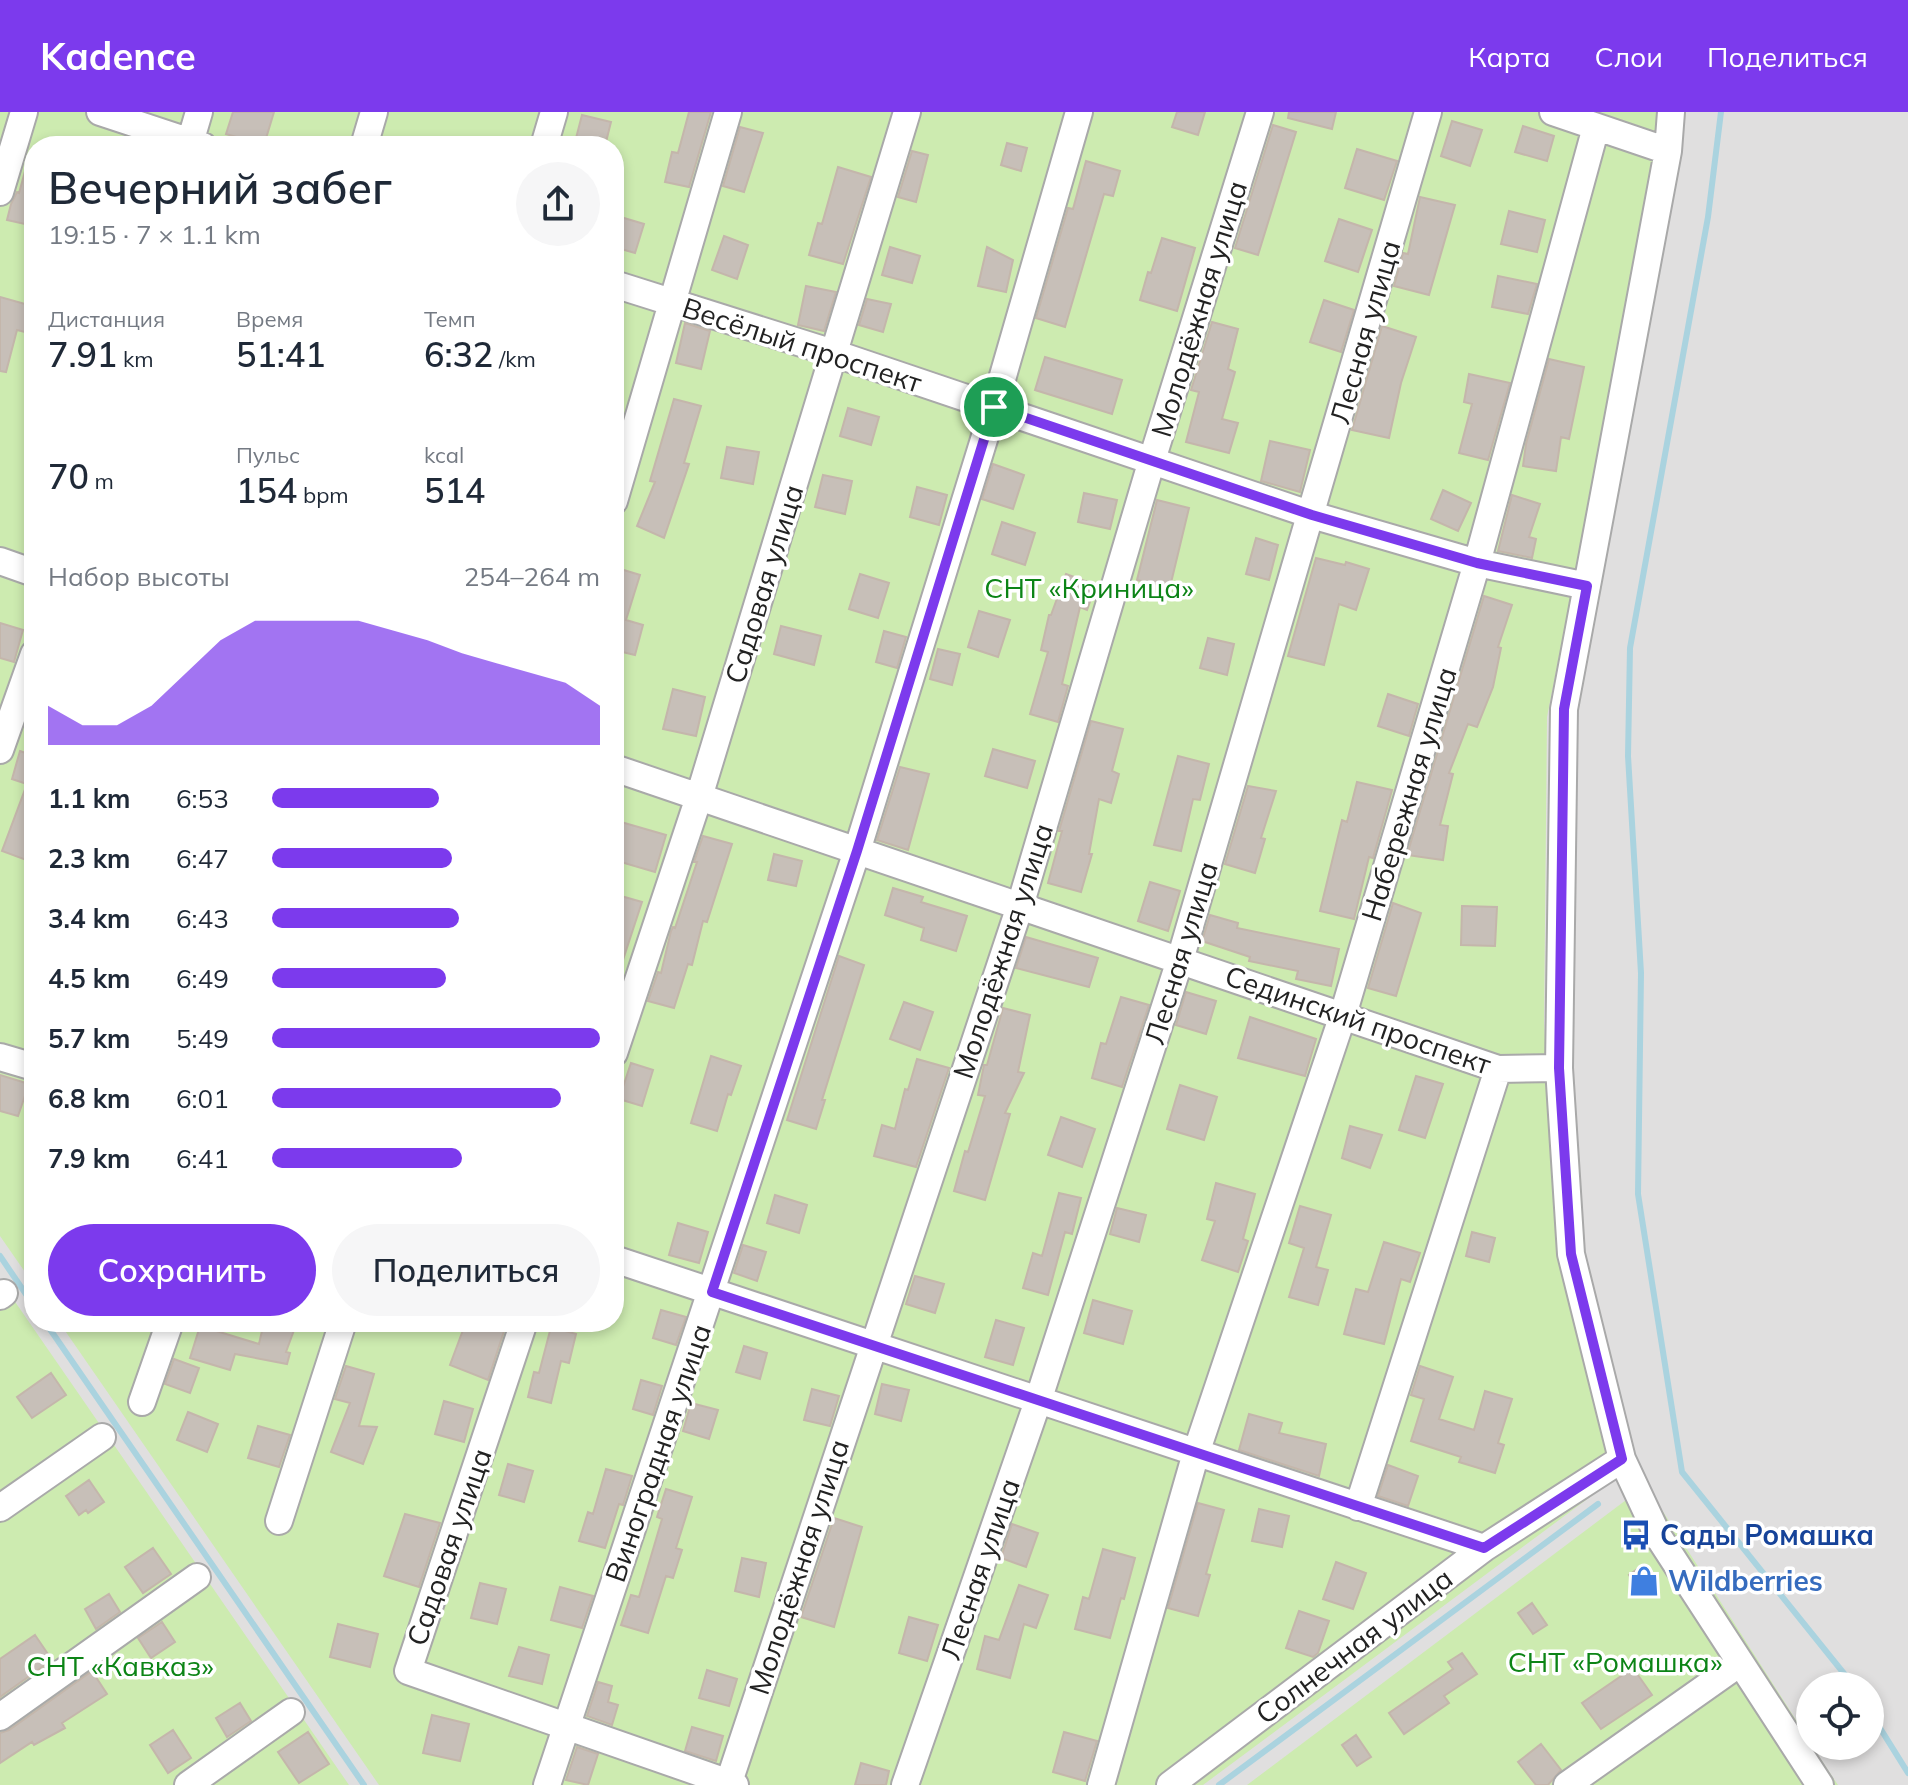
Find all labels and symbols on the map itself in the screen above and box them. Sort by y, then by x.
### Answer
street label: Молодёжная улица [1143,177,1254,441]
street label: Лесная улица [1322,236,1407,428]
street label: Весёлый проспект [678,289,926,400]
pin [960,373,1028,441]
street label: Садовая улица [717,480,810,688]
park label: СНТ «Криница» [984,570,1194,605]
street label: Набережная улица [1353,663,1464,925]
street label: Молодёжная улица [945,819,1060,1083]
street label: Лесная улица [1136,857,1225,1048]
street label: Сединский проспект [1221,958,1496,1082]
street label: Виноградная улица [597,1319,718,1586]
street label: Молодёжная улица [741,1435,856,1699]
street label: Садовая улица [398,1444,499,1650]
street label: Лесная улица [932,1474,1027,1664]
place label: Сады Ромашка [1660,1517,1874,1552]
bus stop icon: Сады Ромашка [1619,1518,1653,1552]
street label: Солнечная улица [1248,1560,1459,1731]
place label: Wildberries [1668,1563,1823,1598]
shop icon: Wildberries [1627,1564,1661,1598]
park label: СНТ «Ромашка» [1508,1644,1722,1679]
park label: СНТ «Кавказ» [26,1648,214,1683]

